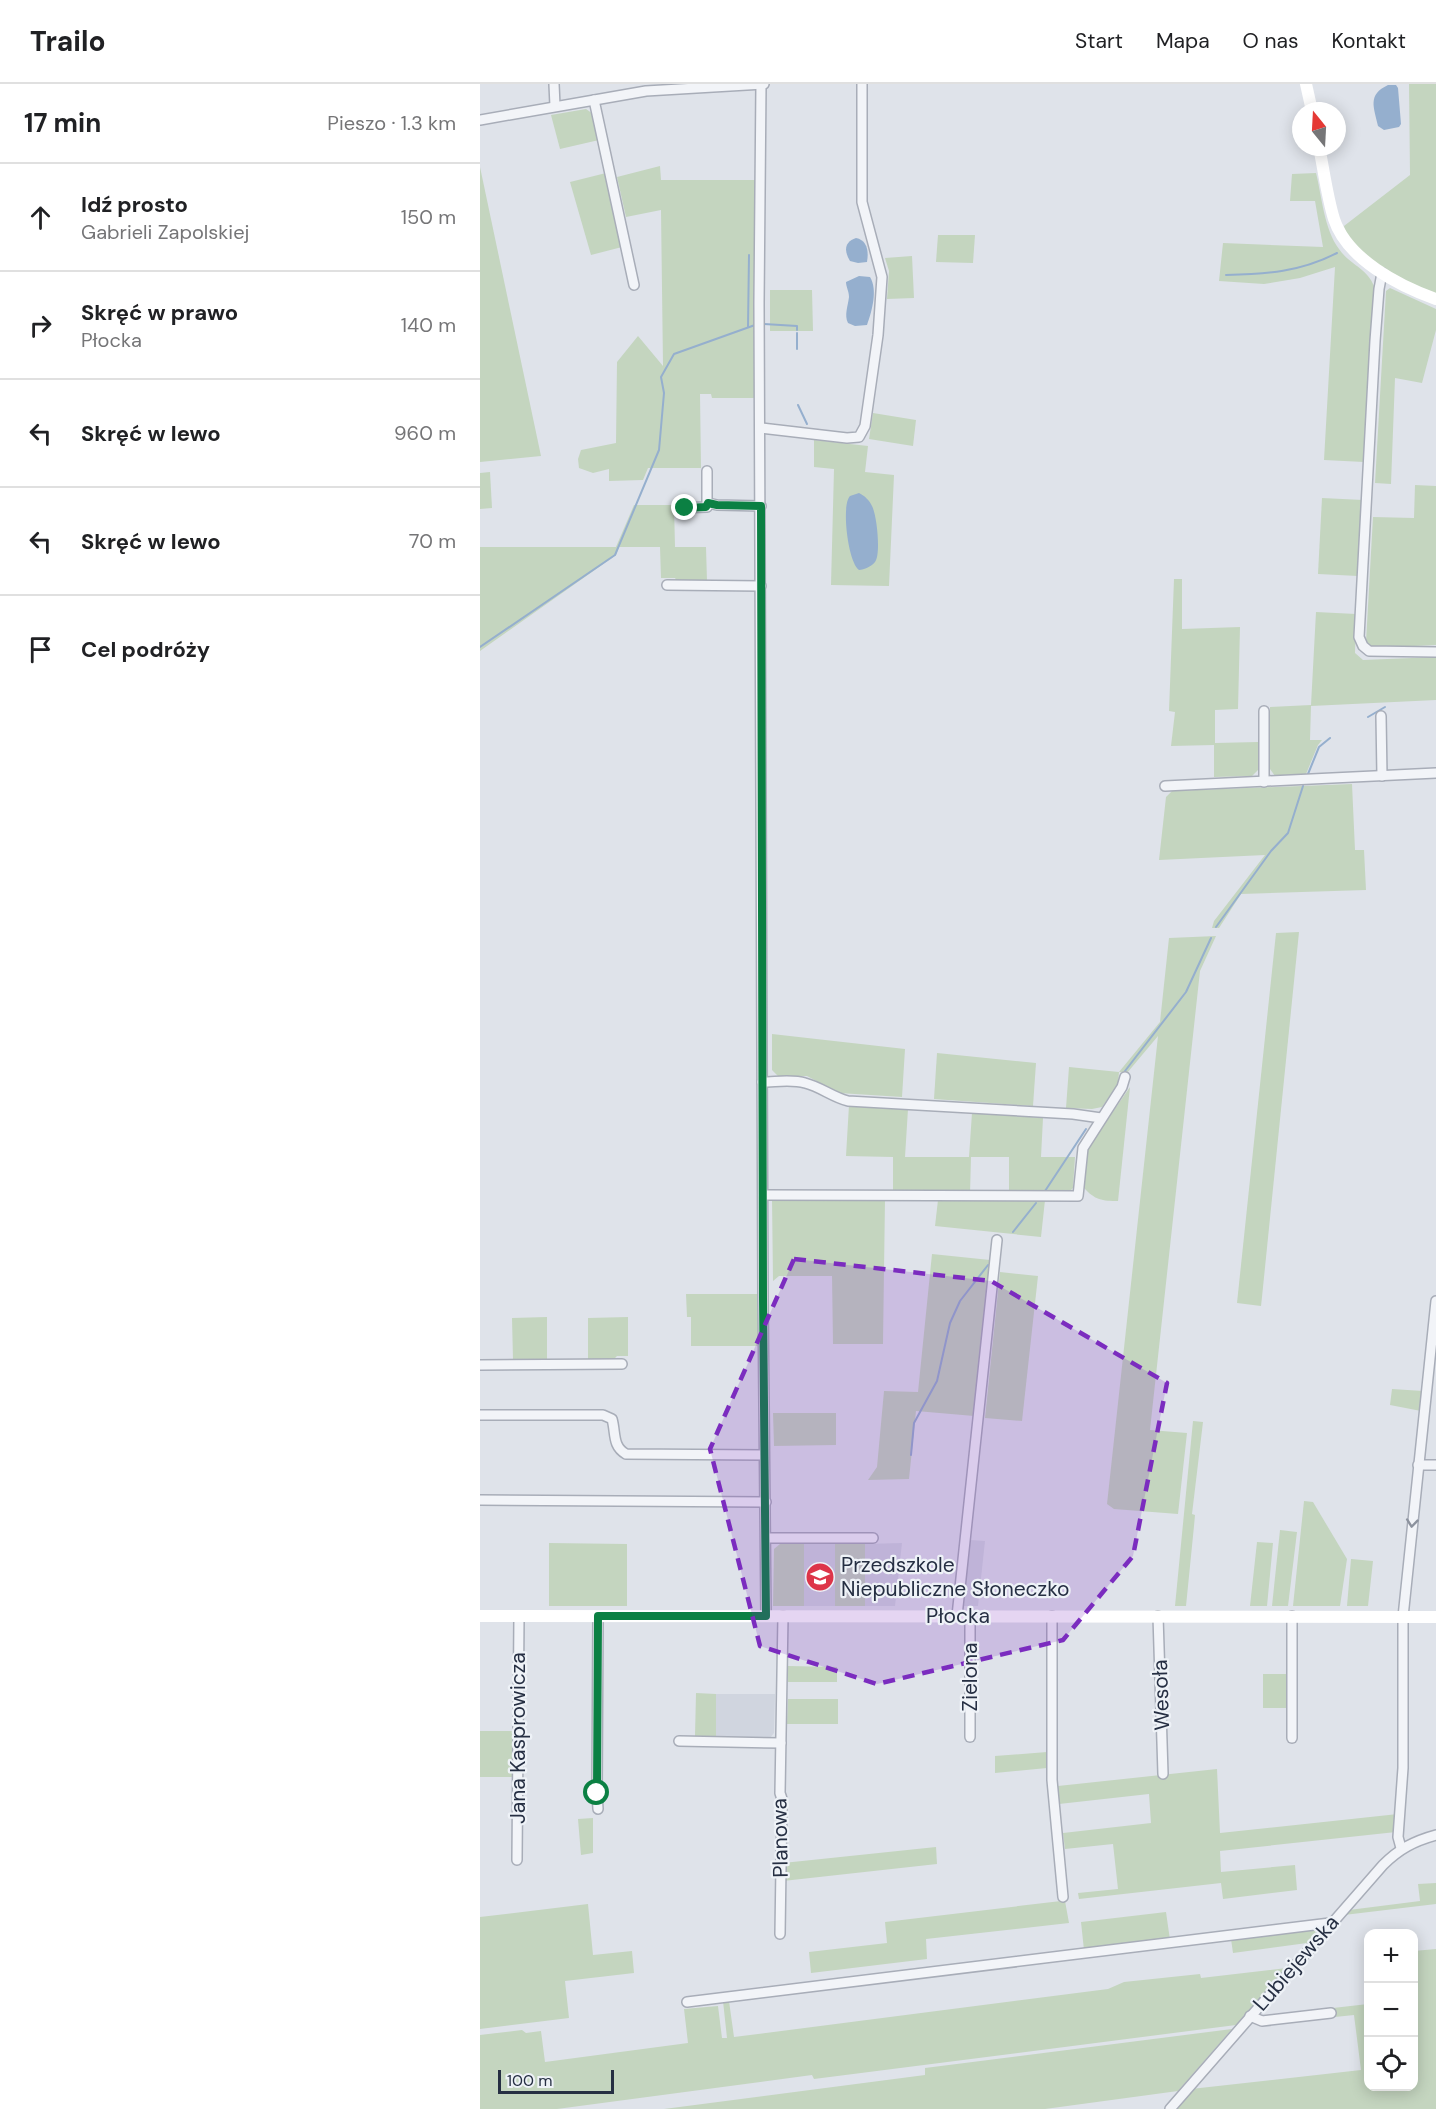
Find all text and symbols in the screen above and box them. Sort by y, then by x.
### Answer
text: Trailo [30,23,106,60]
text: Start [1075,27,1123,55]
text: Mapa [1156,27,1210,55]
text: O nas [1243,27,1298,55]
text: Kontakt [1331,27,1406,55]
north arrow [1292,102,1346,156]
text: 17 min [24,106,101,140]
text: Pieszo · 1.3 km [327,110,456,136]
text: Idź prosto [81,190,188,219]
icon: ahead [24,201,57,234]
text: 150 m [401,204,456,230]
text: Gabrieli Zapolskiej [81,219,249,245]
text: Skręć w prawo [81,298,238,327]
icon: right [24,309,57,342]
text: 140 m [401,312,456,338]
text: Płocka [81,327,142,353]
icon: left [24,417,57,450]
text: Skręć w lewo [81,419,221,448]
text: 960 m [394,420,456,446]
route end [671,494,697,520]
icon: left [24,525,57,558]
text: Skręć w lewo [81,527,221,556]
text: 70 m [409,528,456,554]
icon: arrive [24,633,57,666]
text: Cel podróży [81,635,210,664]
one-way arrow [1406,1519,1419,1528]
place label: Przedszkole Niepubliczne Słoneczko [841,1551,1070,1603]
school or university icon: Przedszkole Niepubliczne Słoneczko [804,1561,836,1593]
street label: Płocka [926,1602,990,1630]
street label: Zielona [956,1643,984,1711]
street label: Jana Kasprowicza [504,1652,532,1824]
street label: Wesoła [1146,1659,1176,1731]
route start [583,1779,609,1805]
street label: Planowa [765,1798,795,1878]
street label: Lubiejewska [1247,1909,1345,2017]
map controls [1364,1929,1418,2091]
button: + [1364,1929,1418,1983]
button: − [1364,1983,1418,2037]
button: locate [1364,2037,1418,2091]
scale bar [498,2067,614,2094]
text: 100 m [507,2070,552,2091]

